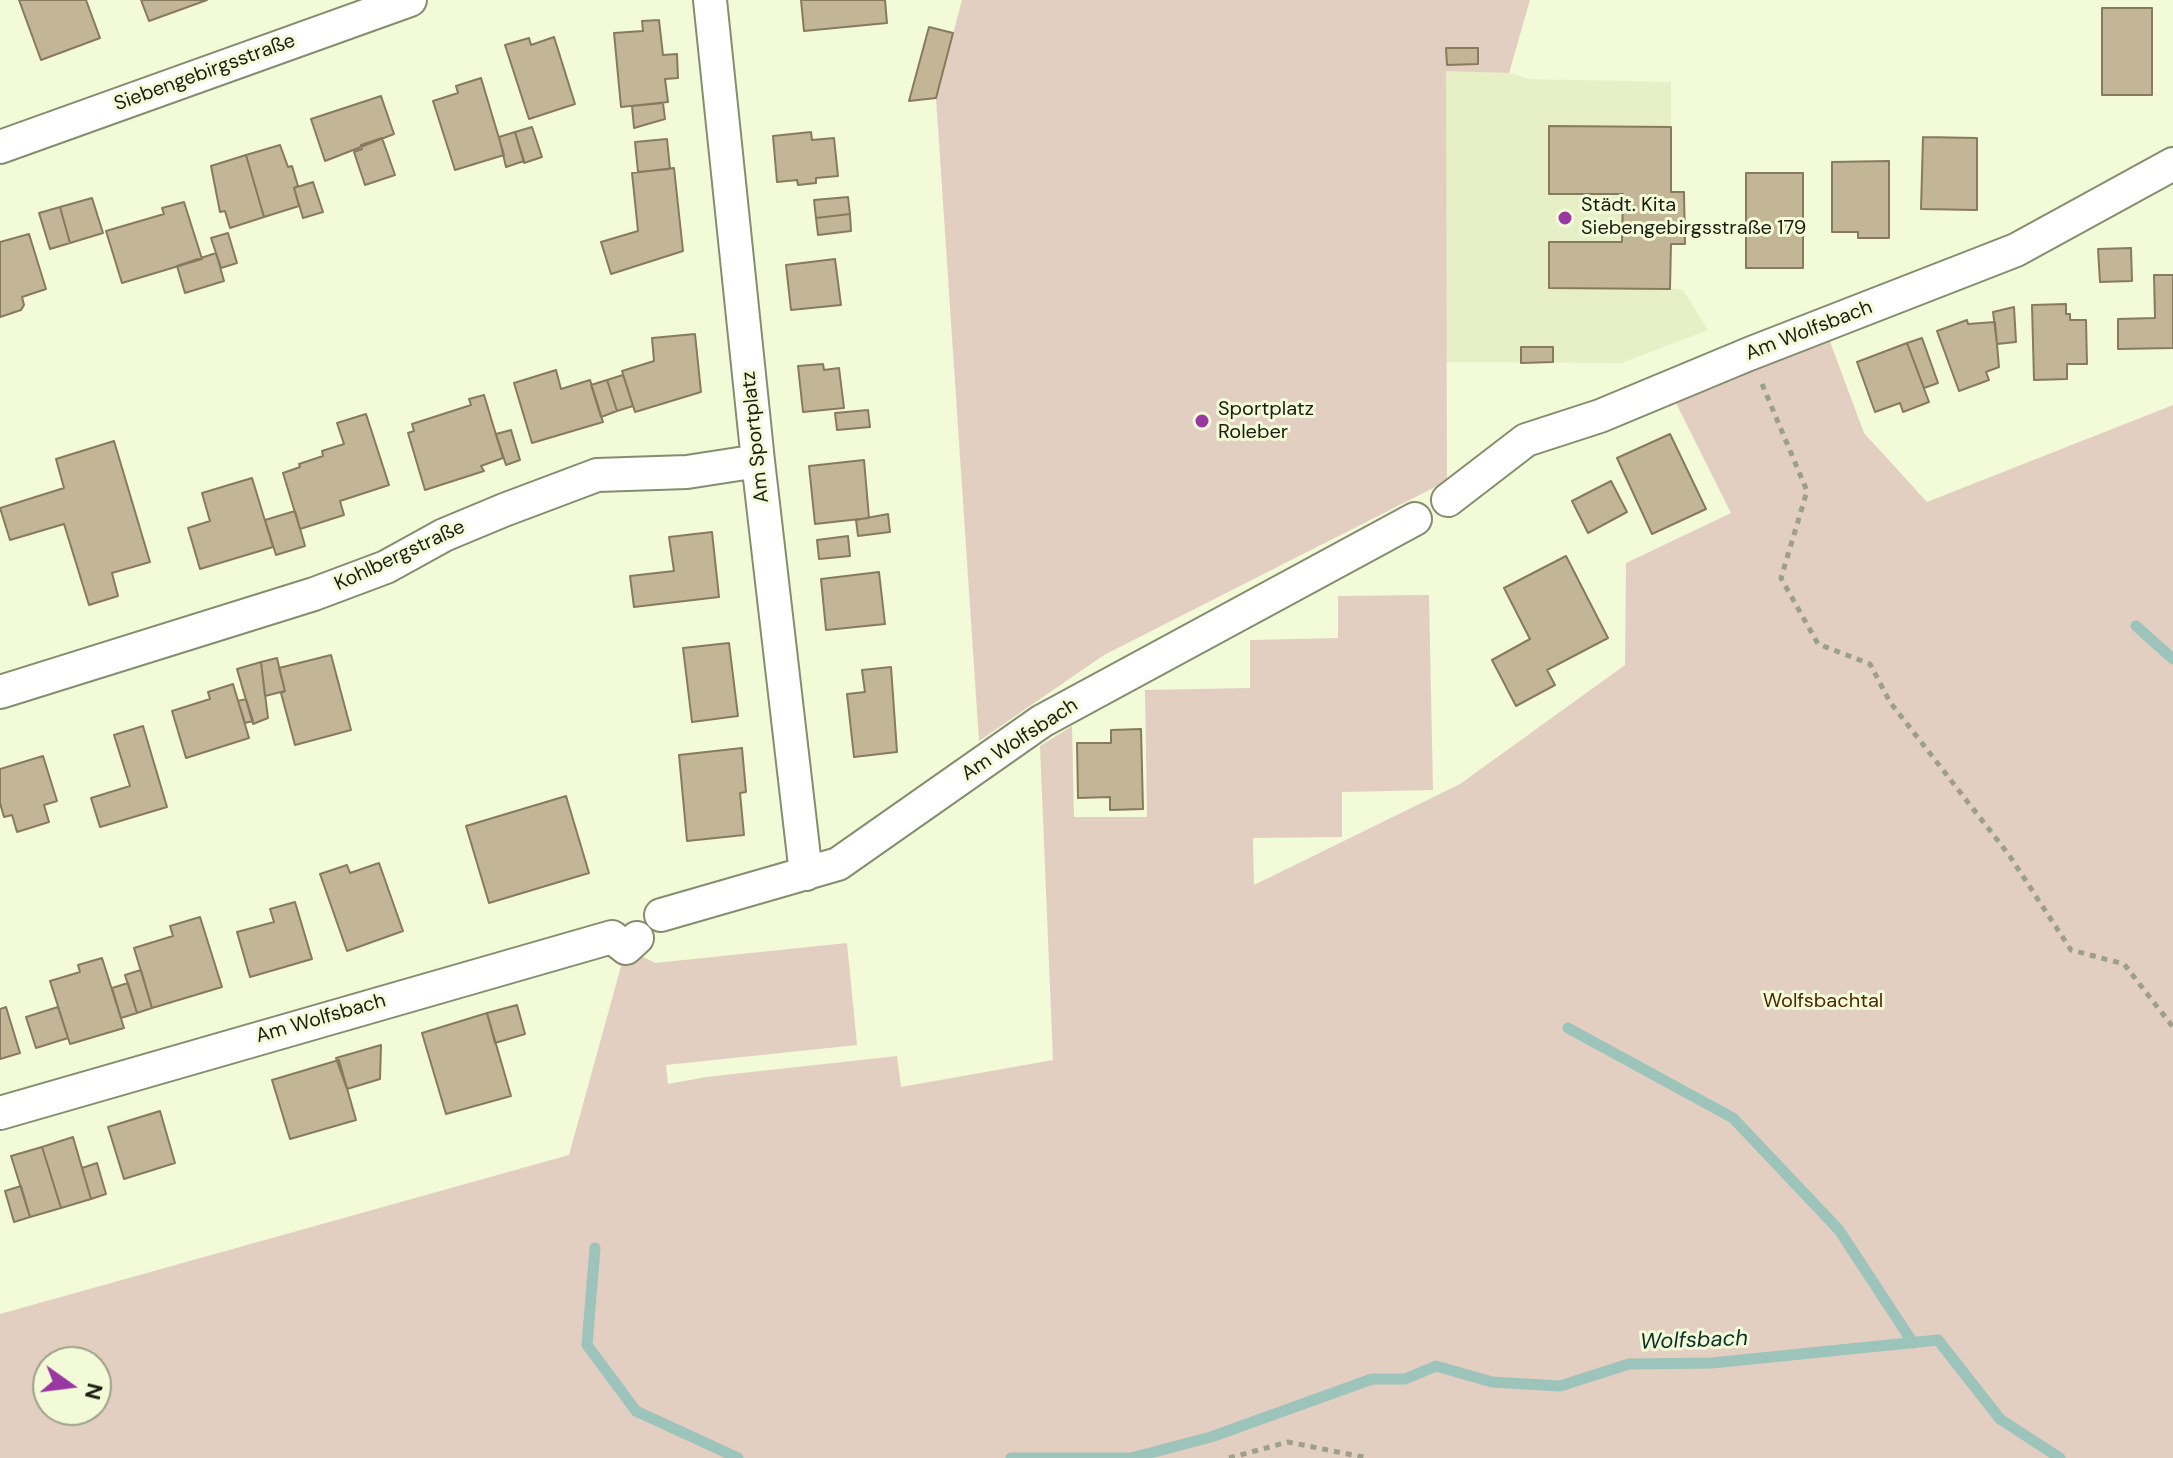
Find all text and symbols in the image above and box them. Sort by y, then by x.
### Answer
street label: Siebengebirgsstraße [111,29,299,117]
place label: Städt. Kita Siebengebirgsstraße 179 [1581,194,1806,241]
marker: Städt. Kita Siebengebirgsstraße 179 [1556,209,1574,227]
street label: Am Wolfsbach [1742,296,1876,366]
street label: Am Sportplatz [737,370,775,504]
place label: Sportplatz Roleber [1218,398,1314,445]
marker: Sportplatz Roleber [1193,412,1211,430]
street label: Kohlbergstraße [331,515,469,597]
street label: Am Wolfsbach [957,693,1083,787]
street label: Am Wolfsbach [253,989,389,1049]
park label: Wolfsbachtal [1763,990,1883,1014]
water label: Wolfsbach [1640,1326,1748,1356]
north arrow [32,1346,112,1426]
text: N [78,1380,110,1403]

